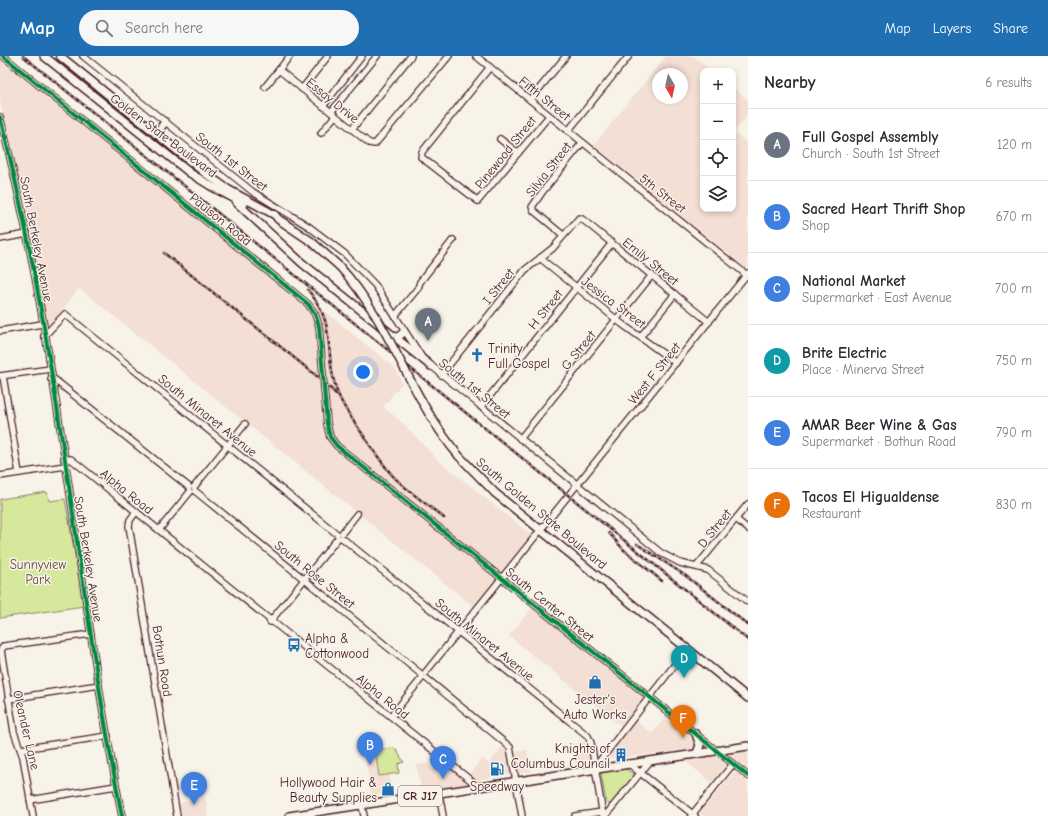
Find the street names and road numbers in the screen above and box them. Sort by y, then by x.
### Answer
street label: Fifth Street [516,73,574,124]
street label: Essay Drive [303,75,362,126]
street label: Golden State Boulevard [107,90,220,180]
street label: Pinewood Street [472,112,540,192]
street label: South 1st Street [193,129,272,195]
street label: Silvia Street [522,138,575,200]
street label: 5th Street [637,171,690,217]
street label: South Berkeley Avenue [17,175,56,303]
street label: Paulson Road [187,190,254,249]
street label: Emily Street [620,234,682,289]
street label: I Street [479,264,518,307]
street label: Jessica Street [579,274,650,332]
street label: H Street [525,286,567,332]
street label: G Street [558,327,600,373]
street label: West F Street [625,339,685,407]
street label: South 1st Street [436,355,514,422]
street label: South Minaret Avenue [155,371,260,460]
street label: South Golden State Boulevard [473,454,610,572]
street label: Alpha Road [97,466,156,517]
street label: South Berkeley Avenue [71,495,106,623]
street label: D Street [694,505,735,551]
street label: South Rose Street [272,537,359,612]
street label: South Center Street [502,564,598,645]
street label: South Minaret Avenue [432,595,537,684]
street label: Bothun Road [149,624,176,698]
street label: Alpha Road [353,671,412,722]
street label: Oleander Lane [10,689,43,772]
road number: CR J17 [398,786,442,806]

